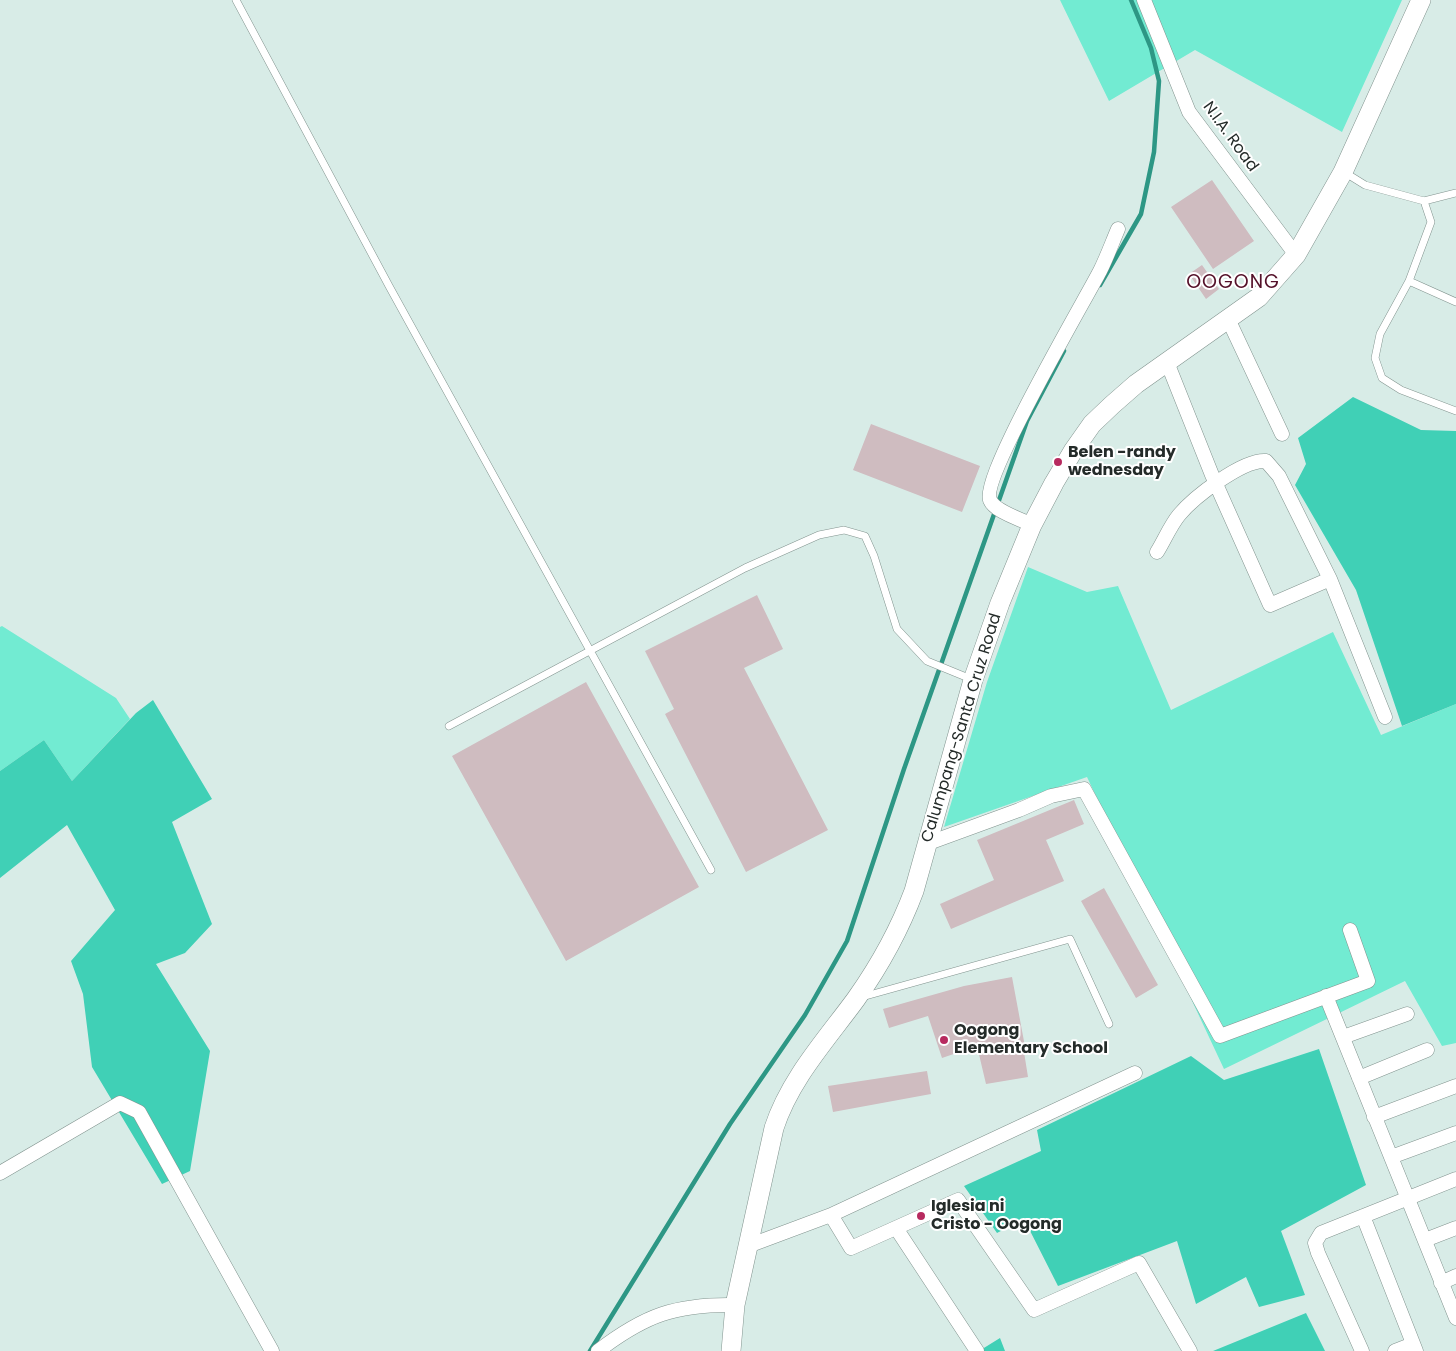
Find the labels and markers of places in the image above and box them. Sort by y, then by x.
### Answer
place label: Belen -randy wednesday [1068,443,1176,481]
marker: Belen -randy wednesday [1052,456,1064,468]
place label: Oogong Elementary School [954,1021,1108,1059]
marker: Oogong Elementary School [938,1034,950,1046]
place label: Iglesia ni Cristo - Oogong [931,1197,1062,1235]
marker: Iglesia ni Cristo - Oogong [915,1210,927,1222]

